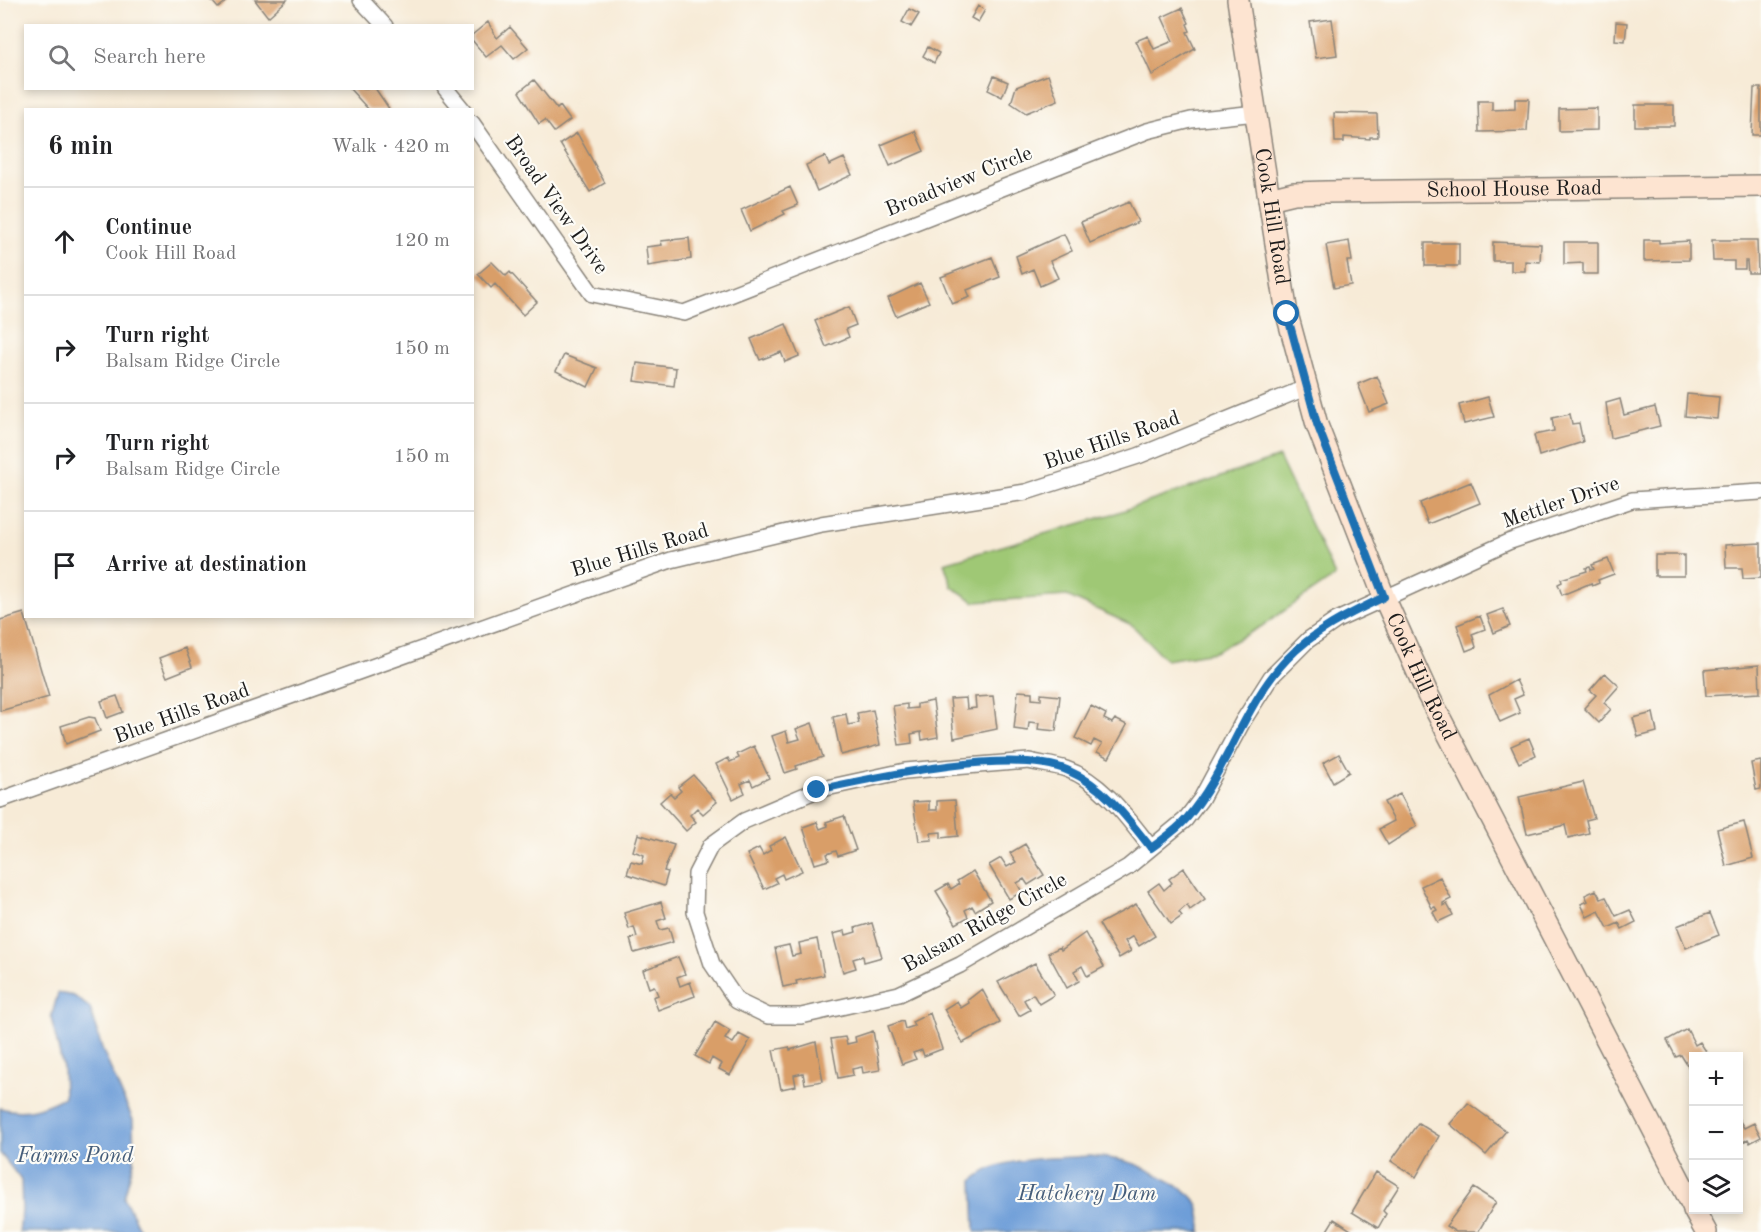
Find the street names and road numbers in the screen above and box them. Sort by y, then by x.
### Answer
street label: Broad View Drive [500,132,612,278]
street label: Broadview Circle [883,143,1035,221]
street label: Cook Hill Road [1251,147,1293,286]
street label: School House Road [1426,178,1602,201]
street label: Blue Hills Road [1041,408,1183,474]
street label: Mettler Drive [1500,473,1622,533]
street label: Blue Hills Road [569,520,711,582]
street label: Cook Hill Road [1382,610,1460,744]
street label: Blue Hills Road [112,680,252,748]
street label: Balsam Ridge Circle [899,869,1071,977]

